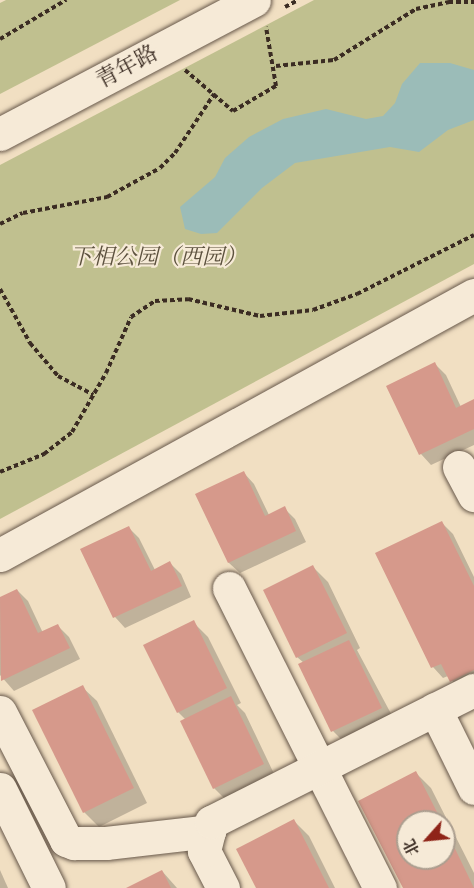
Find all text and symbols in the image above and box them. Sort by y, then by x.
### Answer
street label: 青年路 [92,40,162,94]
park label: 下相公园（西园） [70,245,246,271]
north arrow [396,810,456,870]
text: 北 [399,836,424,859]

